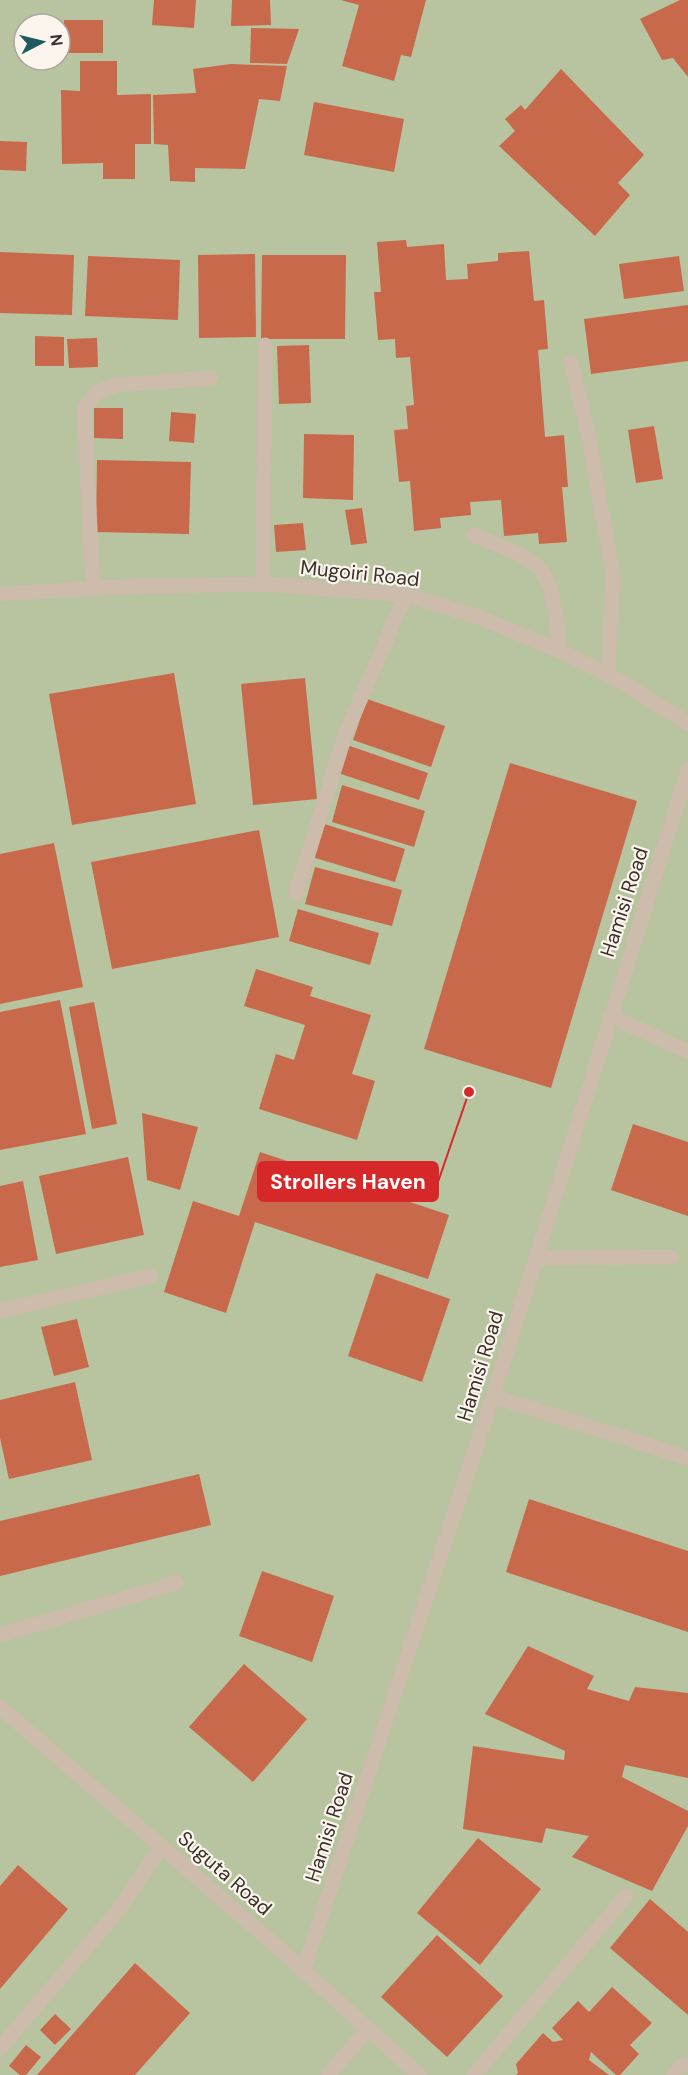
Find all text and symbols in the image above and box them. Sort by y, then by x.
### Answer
north arrow [12,12,72,72]
text: N [45,33,68,47]
street label: Mugoiri Road [299,554,421,592]
street label: Hamisi Road [594,844,654,960]
callout: Strollers Haven [258,1162,438,1201]
text: Strollers Haven [270,1168,426,1196]
street label: Hamisi Road [451,1308,509,1424]
street label: Hamisi Road [299,1769,359,1885]
street label: Suguta Road [173,1825,277,1921]

